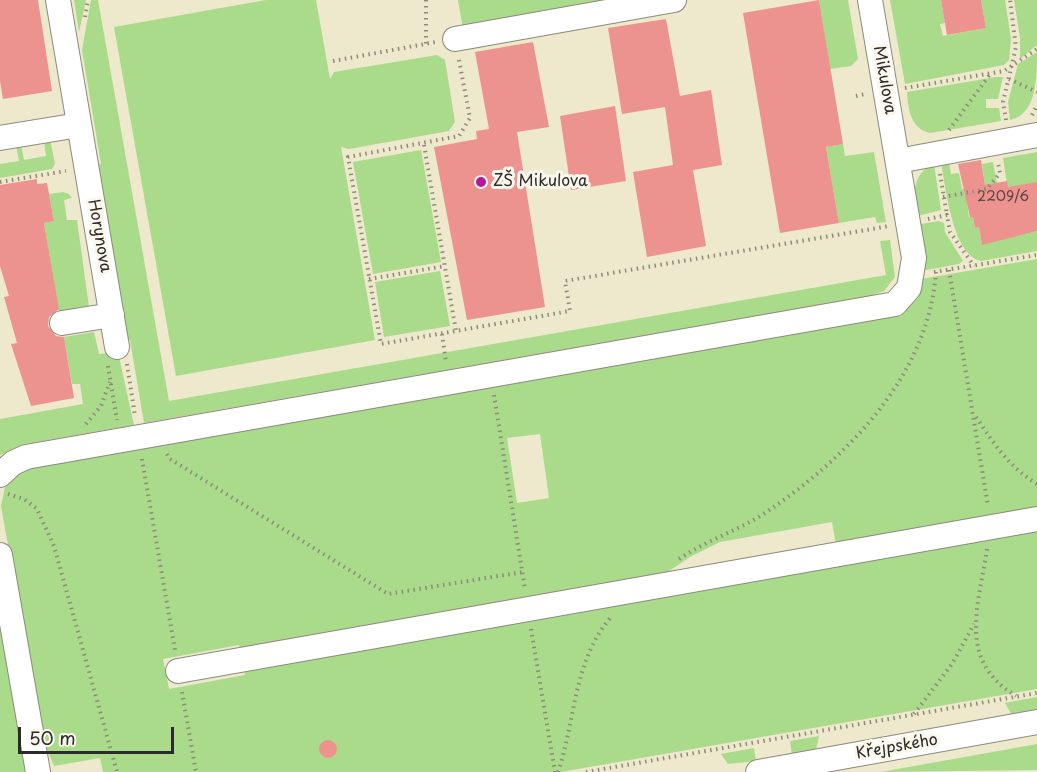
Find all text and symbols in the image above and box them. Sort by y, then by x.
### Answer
street label: Mikulova [869,44,899,116]
place label: ZŠ Mikulova [493,172,588,192]
marker: ZŠ Mikulova [474,175,488,189]
house number: 2209/6 [977,189,1029,205]
street label: Horynova [83,198,115,274]
scale bar [21,715,177,753]
text: 50 m [29,724,76,751]
street label: Křejpského [855,730,939,764]

